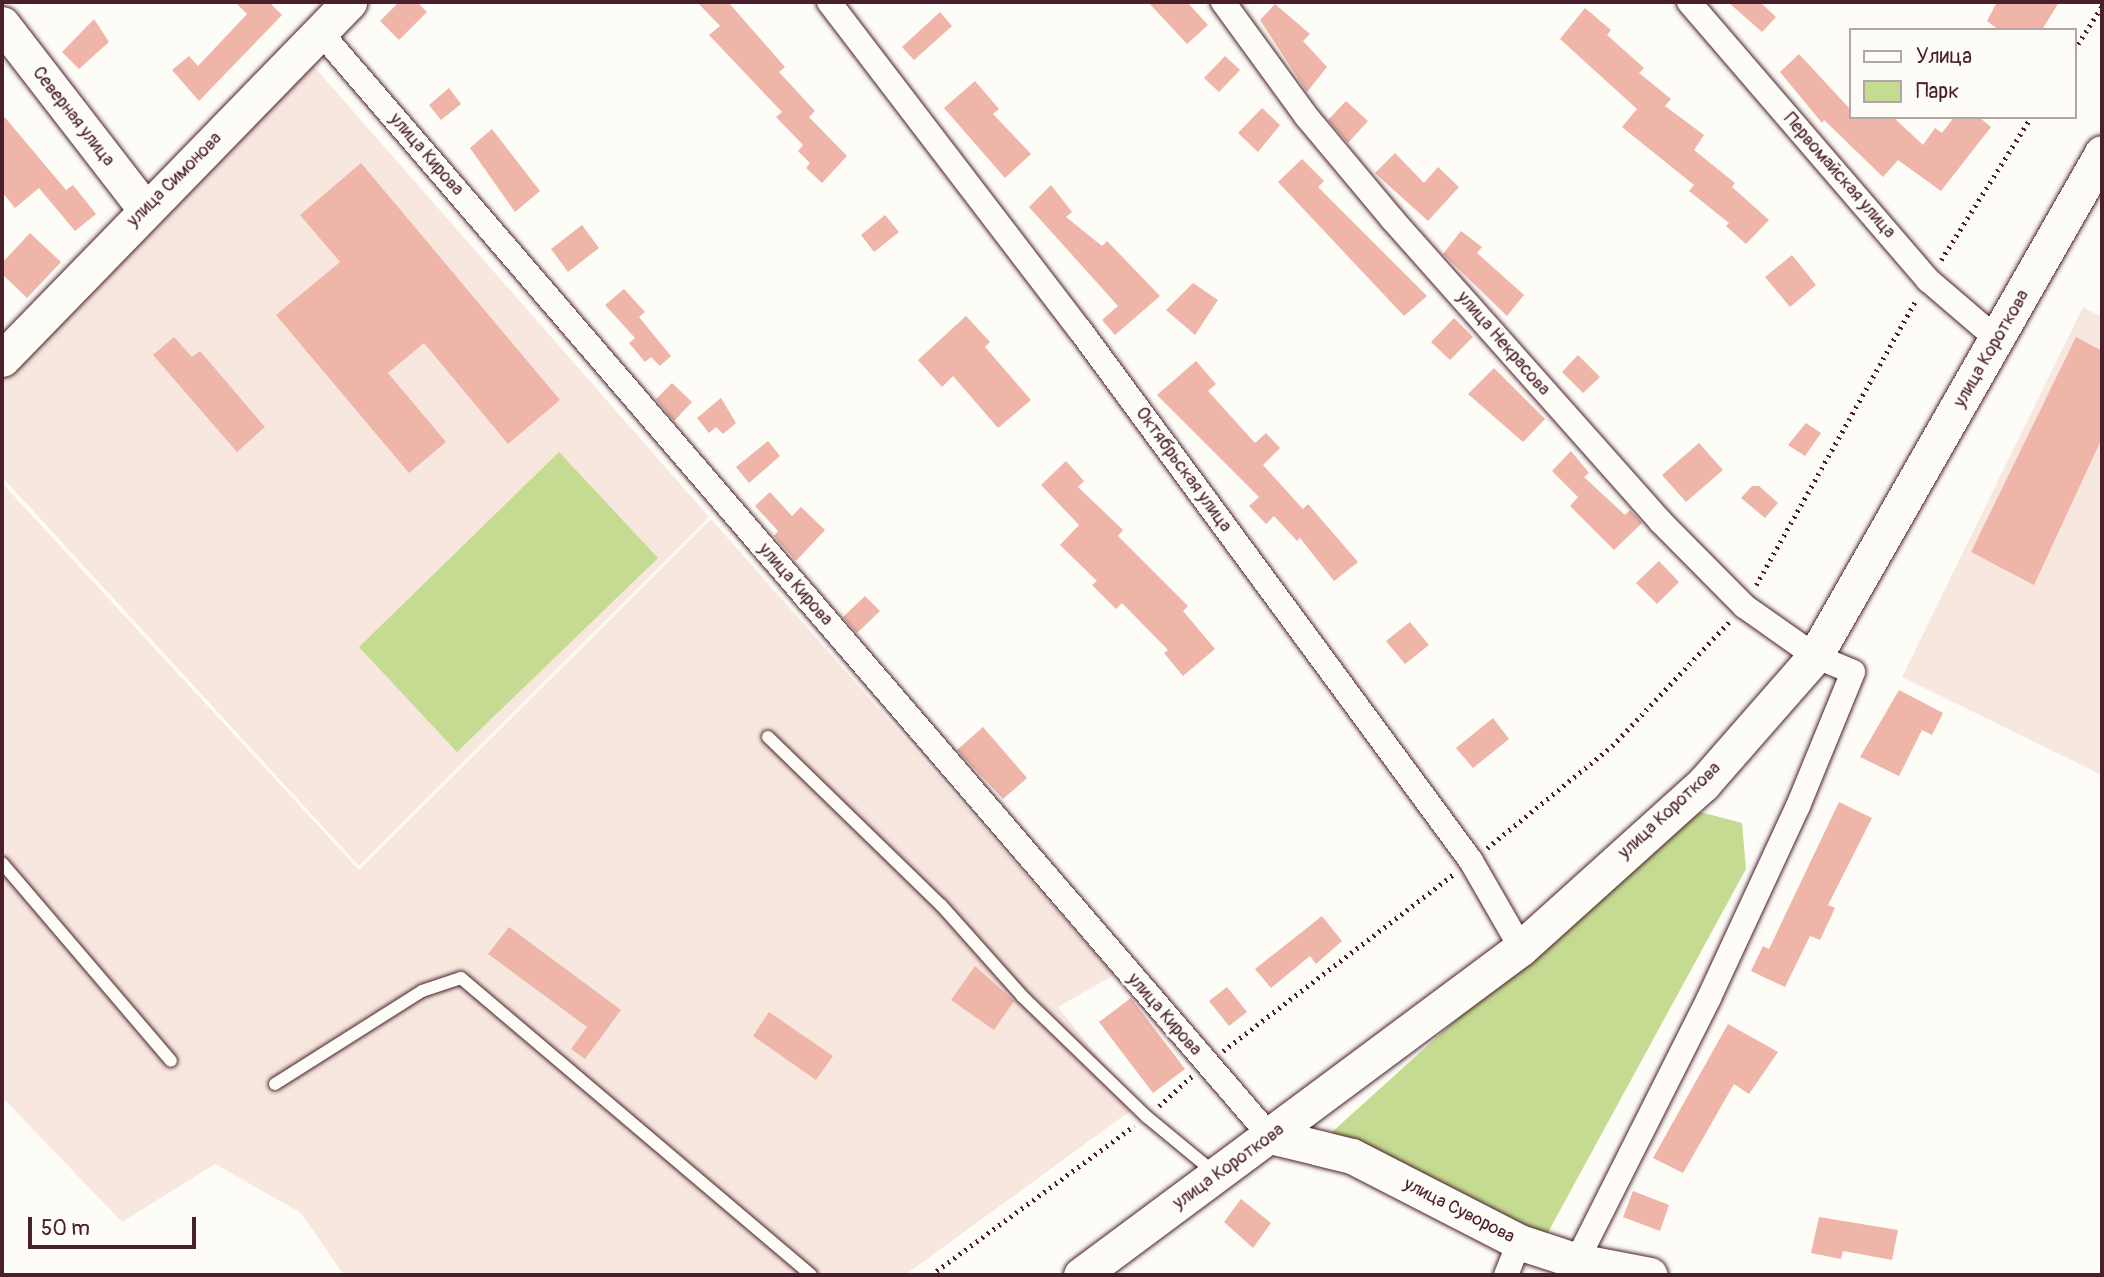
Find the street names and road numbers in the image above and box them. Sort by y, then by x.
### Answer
street label: Северная улица [27,63,119,171]
street label: улица Кирова [384,109,468,201]
street label: Первомайская улица [1779,109,1899,243]
street label: улица Симонова [123,128,227,232]
street label: улица Короткова [1950,286,2034,412]
street label: улица Некрасова [1452,287,1554,401]
street label: Октябрьская улица [1130,403,1236,537]
street label: улица Кирова [753,539,837,631]
street label: улица Короткова [1614,758,1726,864]
street label: улица Кирова [1122,969,1206,1061]
street label: улица Короткова [1169,1119,1289,1215]
street label: улица Суворова [1400,1174,1518,1248]

